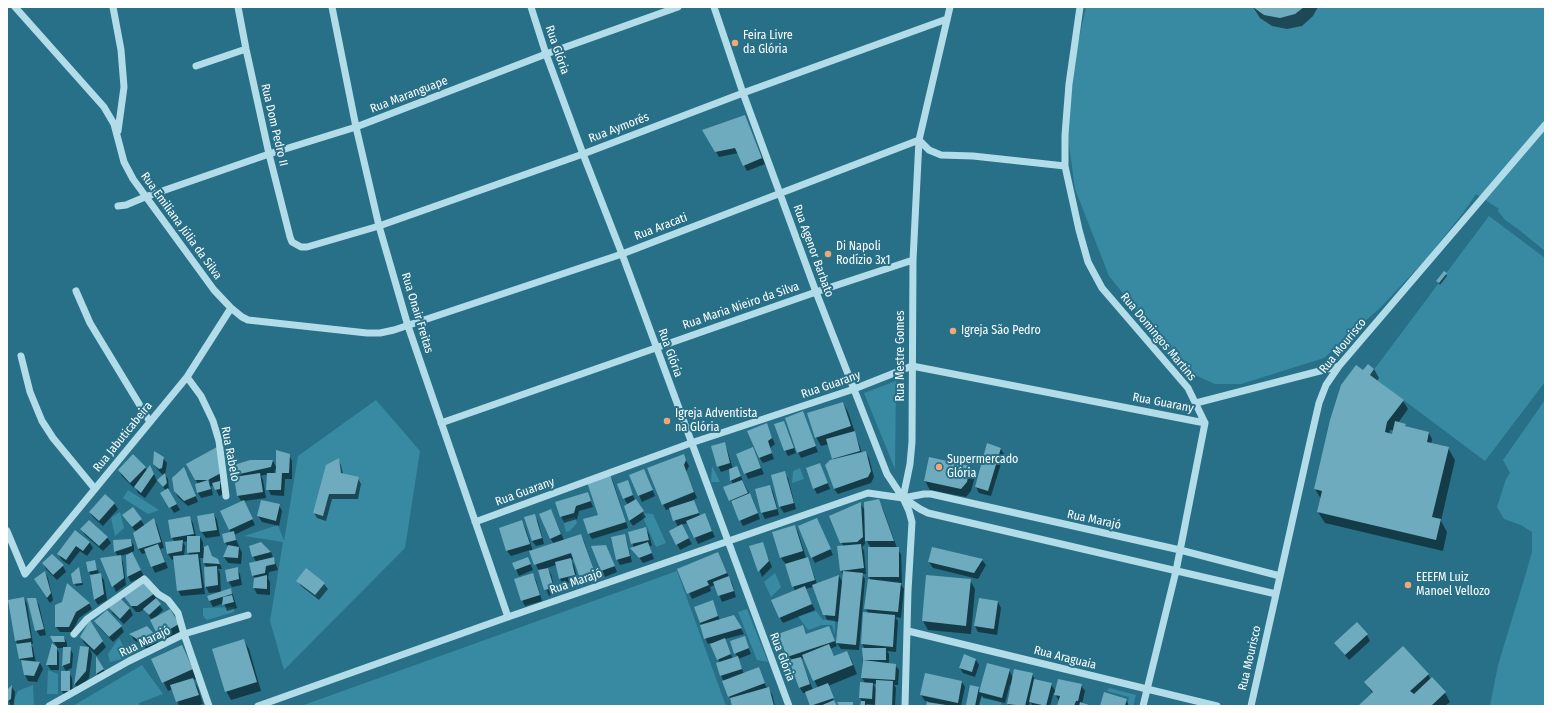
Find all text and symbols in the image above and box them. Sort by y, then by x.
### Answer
street label: Rua Glória [542,24,572,76]
place label: Feira Livre da Glória [743,29,793,57]
marker: Feira Livre da Glória [730,38,740,48]
street label: Rua Maranguape [368,74,450,116]
street label: Rua Dom Pedro II [257,82,291,168]
street label: Rua Aymorés [587,110,651,146]
street label: Rua Emiliana Júlia da Silva [137,170,225,282]
street label: Rua Agenor Barbato [790,203,836,299]
street label: Rua Aracati [633,210,689,244]
place label: Di Napoli Rodízio 3x1 [836,240,890,268]
marker: Di Napoli Rodízio 3x1 [823,249,833,259]
street label: Rua Onair Freitas [398,271,436,355]
street label: Rua Maria Nieiro da Silva [681,279,801,333]
street label: Rua Domingos Martins [1117,290,1199,384]
street label: Rua Mestre Gomes [894,310,908,402]
street label: Rua Mourisco [1317,316,1369,376]
place label: Igreja São Pedro [961,324,1041,338]
marker: Igreja São Pedro [948,326,958,336]
street label: Rua Glória [655,327,685,379]
street label: Rua Guarany [799,368,863,402]
street label: Rua Guarany [1131,390,1195,416]
street label: Rua Jabuticabeira [90,399,156,475]
place label: Igreja Adventista na Glória [675,407,757,435]
marker: Igreja Adventista na Glória [662,416,672,426]
street label: Rua Rabelo [218,425,242,483]
place label: Supermercado Glória [947,453,1018,481]
marker: Supermercado Glória [934,462,944,472]
street label: Rua Guarany [493,475,557,509]
street label: Rua Marajó [1066,507,1122,533]
street label: Rua Marajó [548,566,604,598]
place label: EEEFM Luiz Manoel Vellozo [1416,571,1490,599]
marker: EEEFM Luiz Manoel Vellozo [1403,580,1413,590]
street label: Rua Marajó [117,624,173,660]
street label: Rua Mourisco [1236,624,1264,692]
street label: Rua Glória [766,631,798,683]
street label: Rua Araguaia [1032,643,1098,673]

